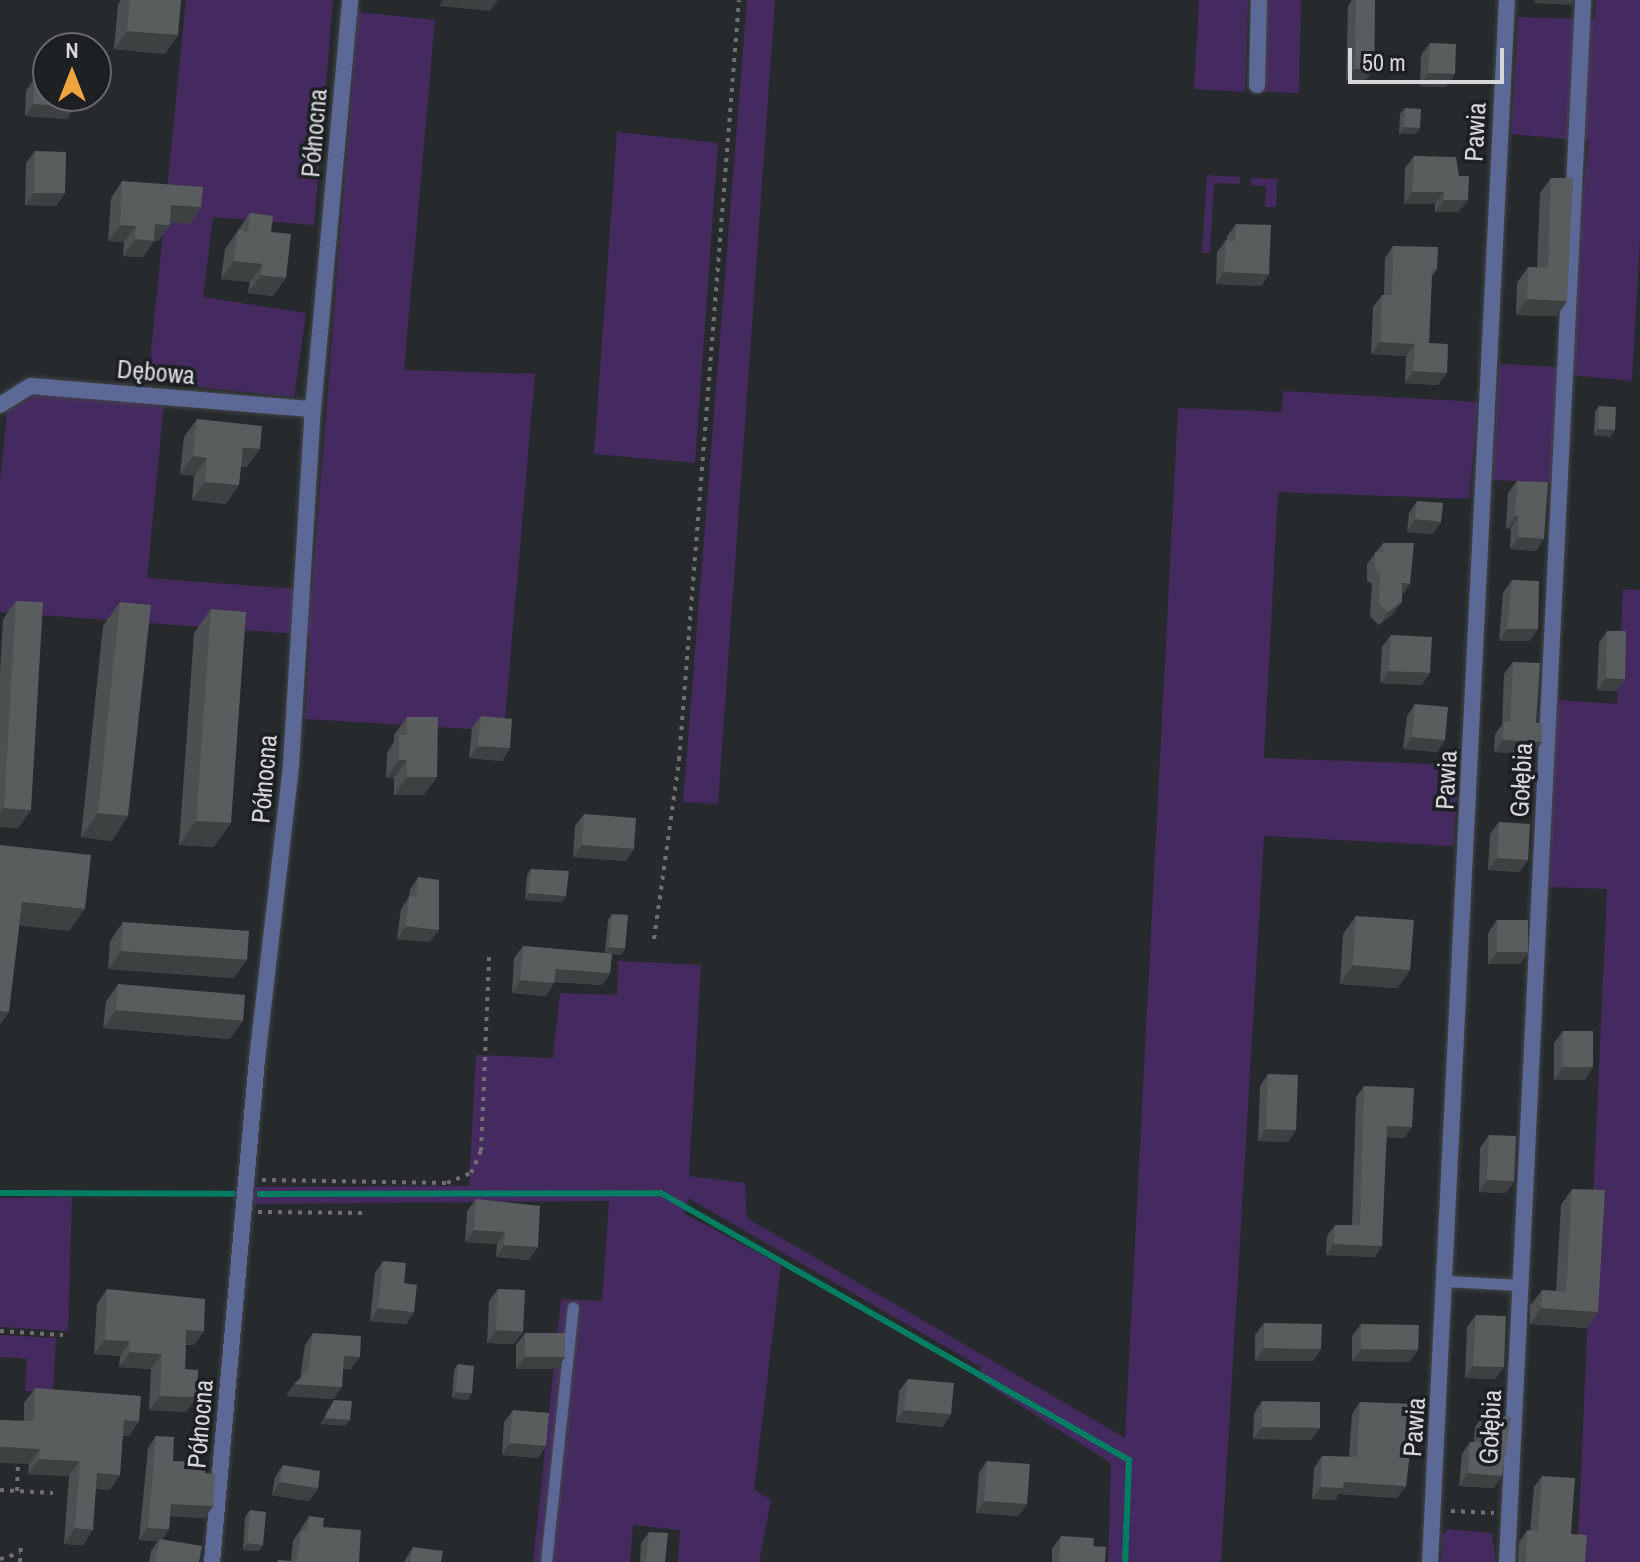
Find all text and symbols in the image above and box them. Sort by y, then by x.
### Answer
north arrow [32,32,112,112]
scale bar [1352,32,1508,82]
text: N [65,35,79,65]
text: 50 m [1362,46,1406,78]
street label: Północna [295,87,333,179]
street label: Pawia [1458,102,1492,162]
street label: Dębowa [116,353,196,391]
street label: Północna [245,733,283,825]
street label: Gołębia [1503,742,1539,818]
street label: Pawia [1429,750,1463,810]
street label: Północna [181,1378,219,1470]
street label: Gołębia [1472,1389,1508,1465]
street label: Pawia [1396,1396,1432,1458]

